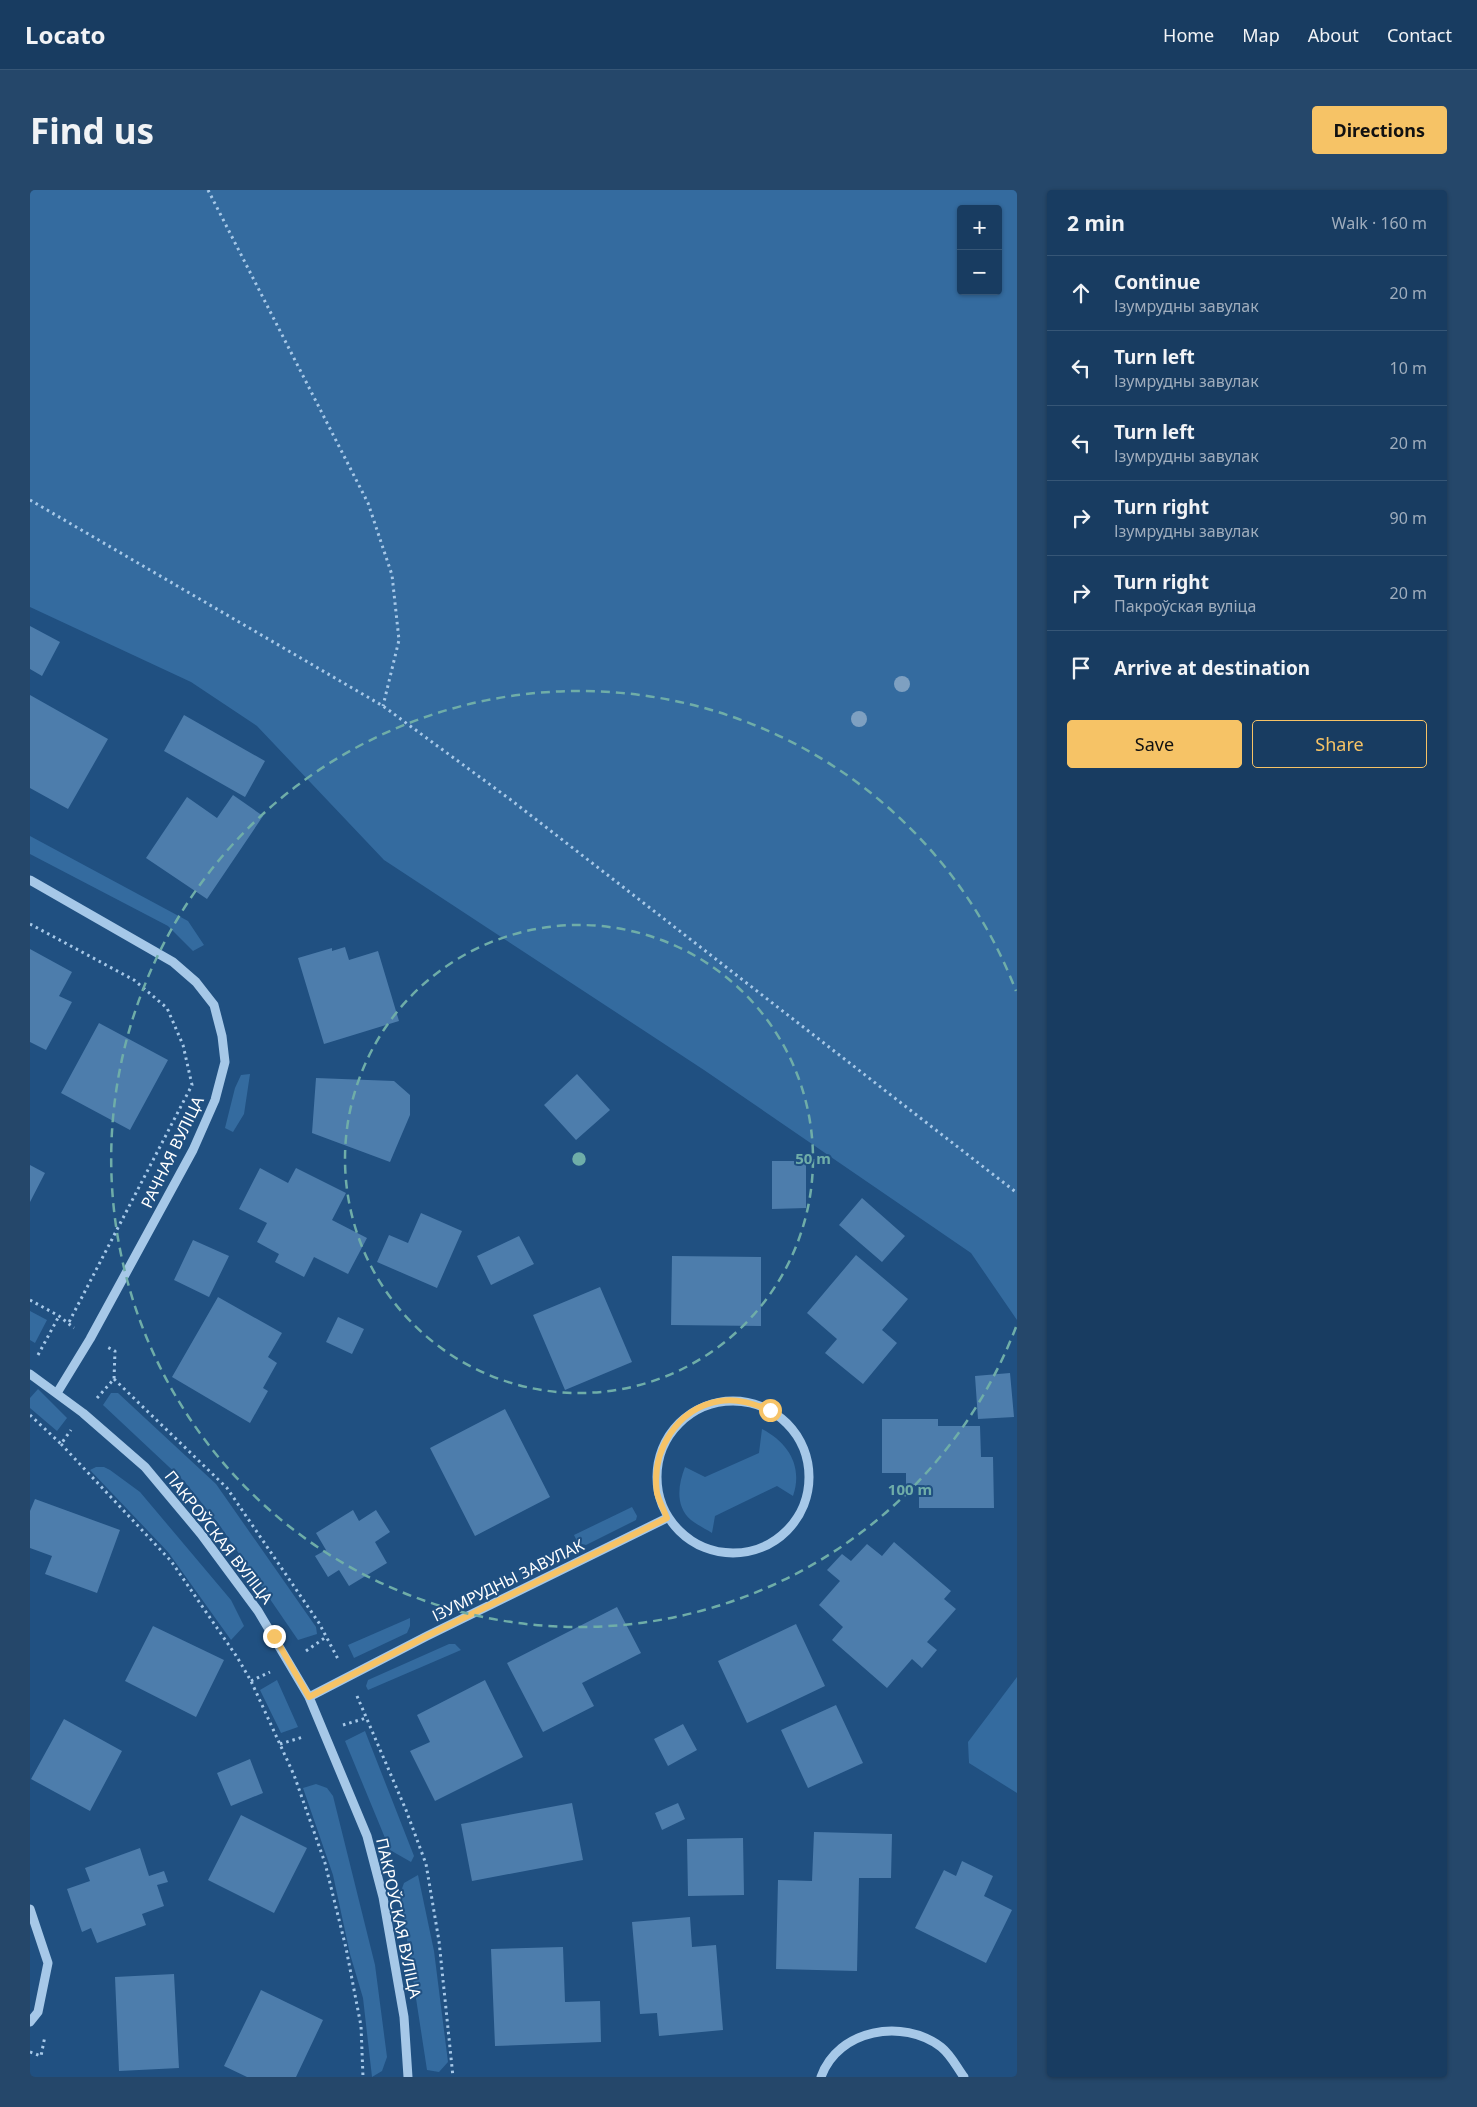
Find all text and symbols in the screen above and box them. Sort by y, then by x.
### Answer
text: Locato [25,18,106,51]
text: Home [1163,23,1214,47]
text: Map [1242,23,1280,47]
text: About [1308,23,1359,47]
text: Contact [1387,23,1452,47]
button: Directions [1312,106,1447,154]
text: Find us [30,107,154,154]
map controls [957,205,1002,295]
button: + [957,205,1002,250]
text: 2 min [1067,209,1125,237]
text: Walk · 160 m [1332,212,1427,234]
button: − [957,250,1002,295]
text: Continue [1114,269,1200,295]
icon: ahead [1067,279,1095,307]
text: 20 m [1390,282,1427,304]
text: Ізумрудны завулак [1114,295,1259,317]
text: Turn left [1114,344,1195,370]
icon: left [1067,354,1095,382]
text: 10 m [1390,357,1427,379]
text: Ізумрудны завулак [1114,370,1259,392]
text: Turn left [1114,419,1195,445]
icon: left [1067,429,1095,457]
text: 20 m [1390,432,1427,454]
text: Ізумрудны завулак [1114,445,1259,467]
text: Turn right [1114,494,1209,520]
icon: right [1067,504,1095,532]
text: 90 m [1390,507,1427,529]
text: Ізумрудны завулак [1114,520,1259,542]
text: Turn right [1114,569,1209,595]
icon: right [1067,579,1095,607]
text: 20 m [1390,582,1427,604]
text: Пакроўская вуліца [1114,595,1256,617]
icon: arrive [1067,654,1095,682]
text: Arrive at destination [1114,655,1310,681]
button: Save [1067,720,1242,768]
button: Share [1252,720,1427,768]
street label: РАЧНАЯ ВУЛІЦА [135,1092,209,1212]
text: 50 m [795,1148,831,1168]
centre of rings [570,1150,588,1168]
route start [759,1399,782,1422]
street label: ПАКРОЎСКАЯ ВУЛІЦА [160,1466,279,1609]
text: 100 m [888,1479,932,1499]
street label: ІЗУМРУДНЫ ЗАВУЛАК [428,1534,588,1626]
route end [263,1625,286,1648]
street label: ПАКРОЎСКАЯ ВУЛІЦА [371,1836,427,2001]

